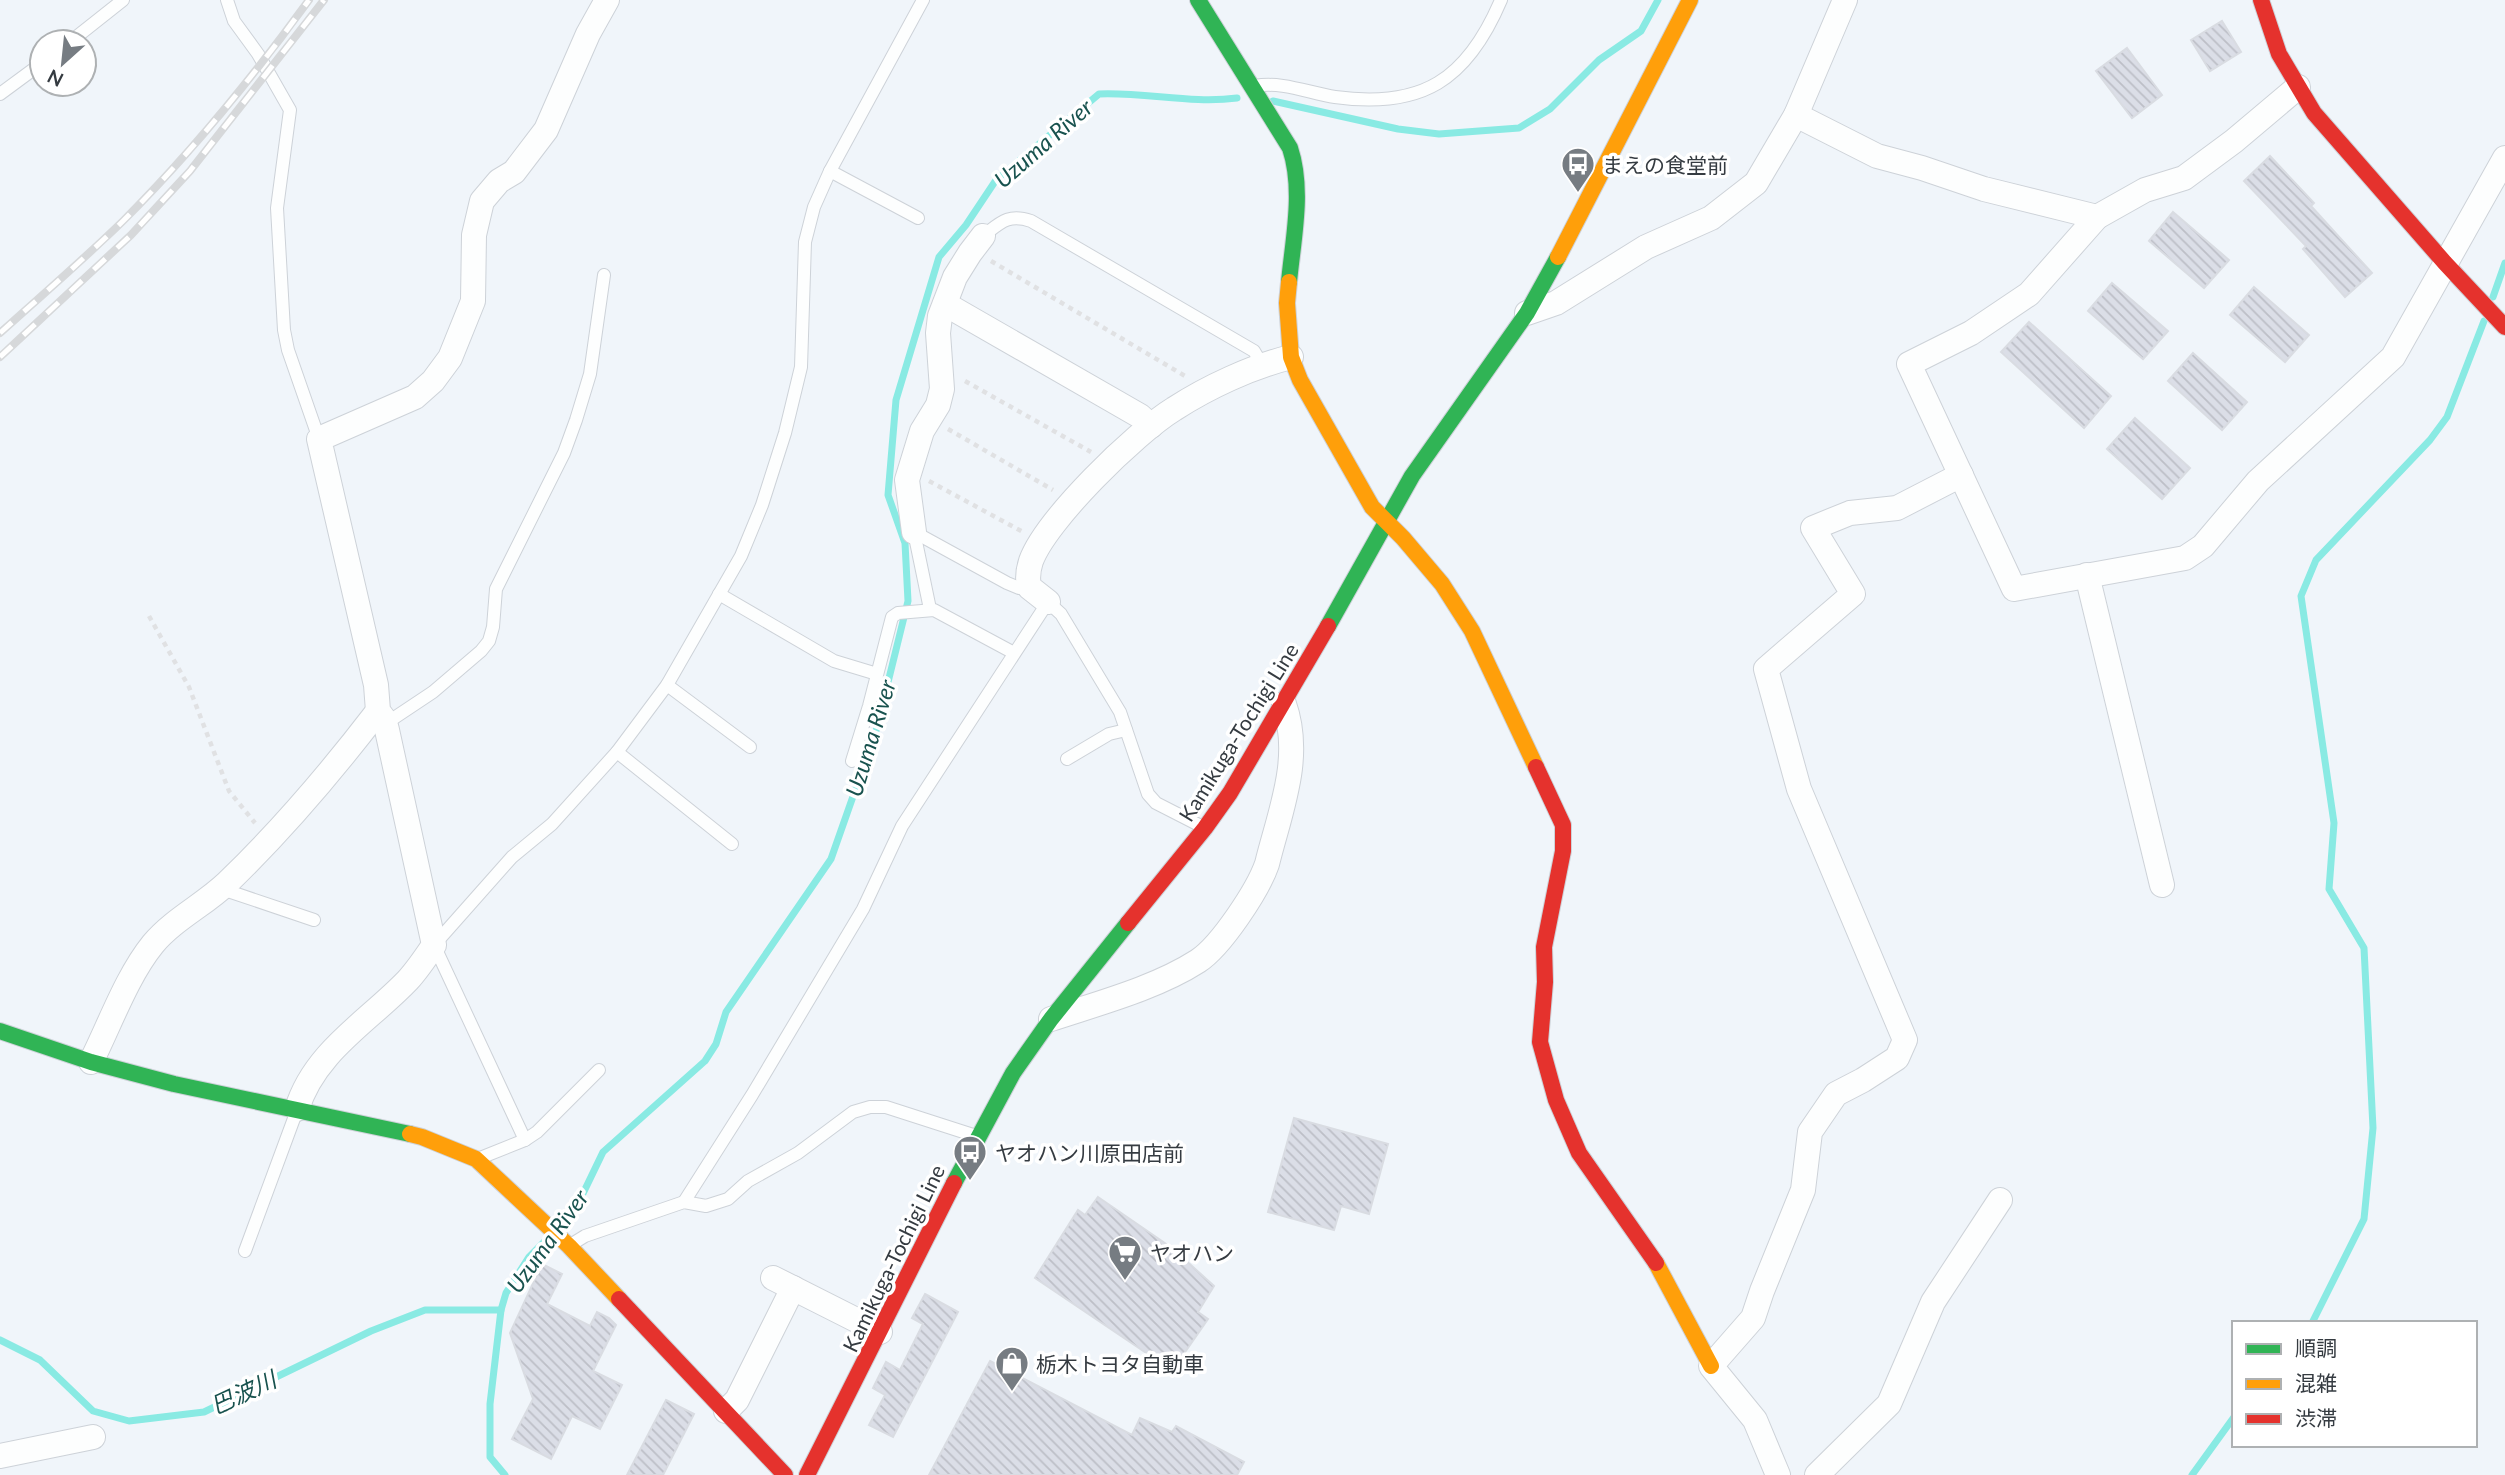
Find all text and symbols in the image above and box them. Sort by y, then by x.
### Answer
north arrow [28,28,98,98]
text: N [43,65,67,92]
water label: Uzuma River [988,92,1099,193]
bus stop icon: まえの食堂前 [1559,145,1597,194]
place label: まえの食堂前 [1602,152,1728,177]
street label: Kamikuga-Tochigi Line [1173,638,1303,826]
water label: Uzuma River [839,675,901,800]
bus stop icon: ヤオハン川原田店前 [951,1133,989,1182]
place label: ヤオハン川原田店前 [995,1140,1184,1165]
street label: Kamikuga-Tochigi Line [837,1160,949,1356]
water label: Uzuma River [500,1183,594,1298]
supermarket icon: ヤオハン [1106,1233,1144,1282]
place label: ヤオハン [1150,1240,1234,1265]
legend [2232,1321,2477,1447]
text: 順調 [2295,1335,2337,1360]
shop icon: 栃木トヨタ自動車 [993,1344,1031,1393]
place label: 栃木トヨタ自動車 [1036,1351,1204,1376]
water label: 巴波川 [206,1363,283,1419]
text: 混雑 [2295,1370,2337,1395]
text: 渋滞 [2295,1405,2337,1430]

